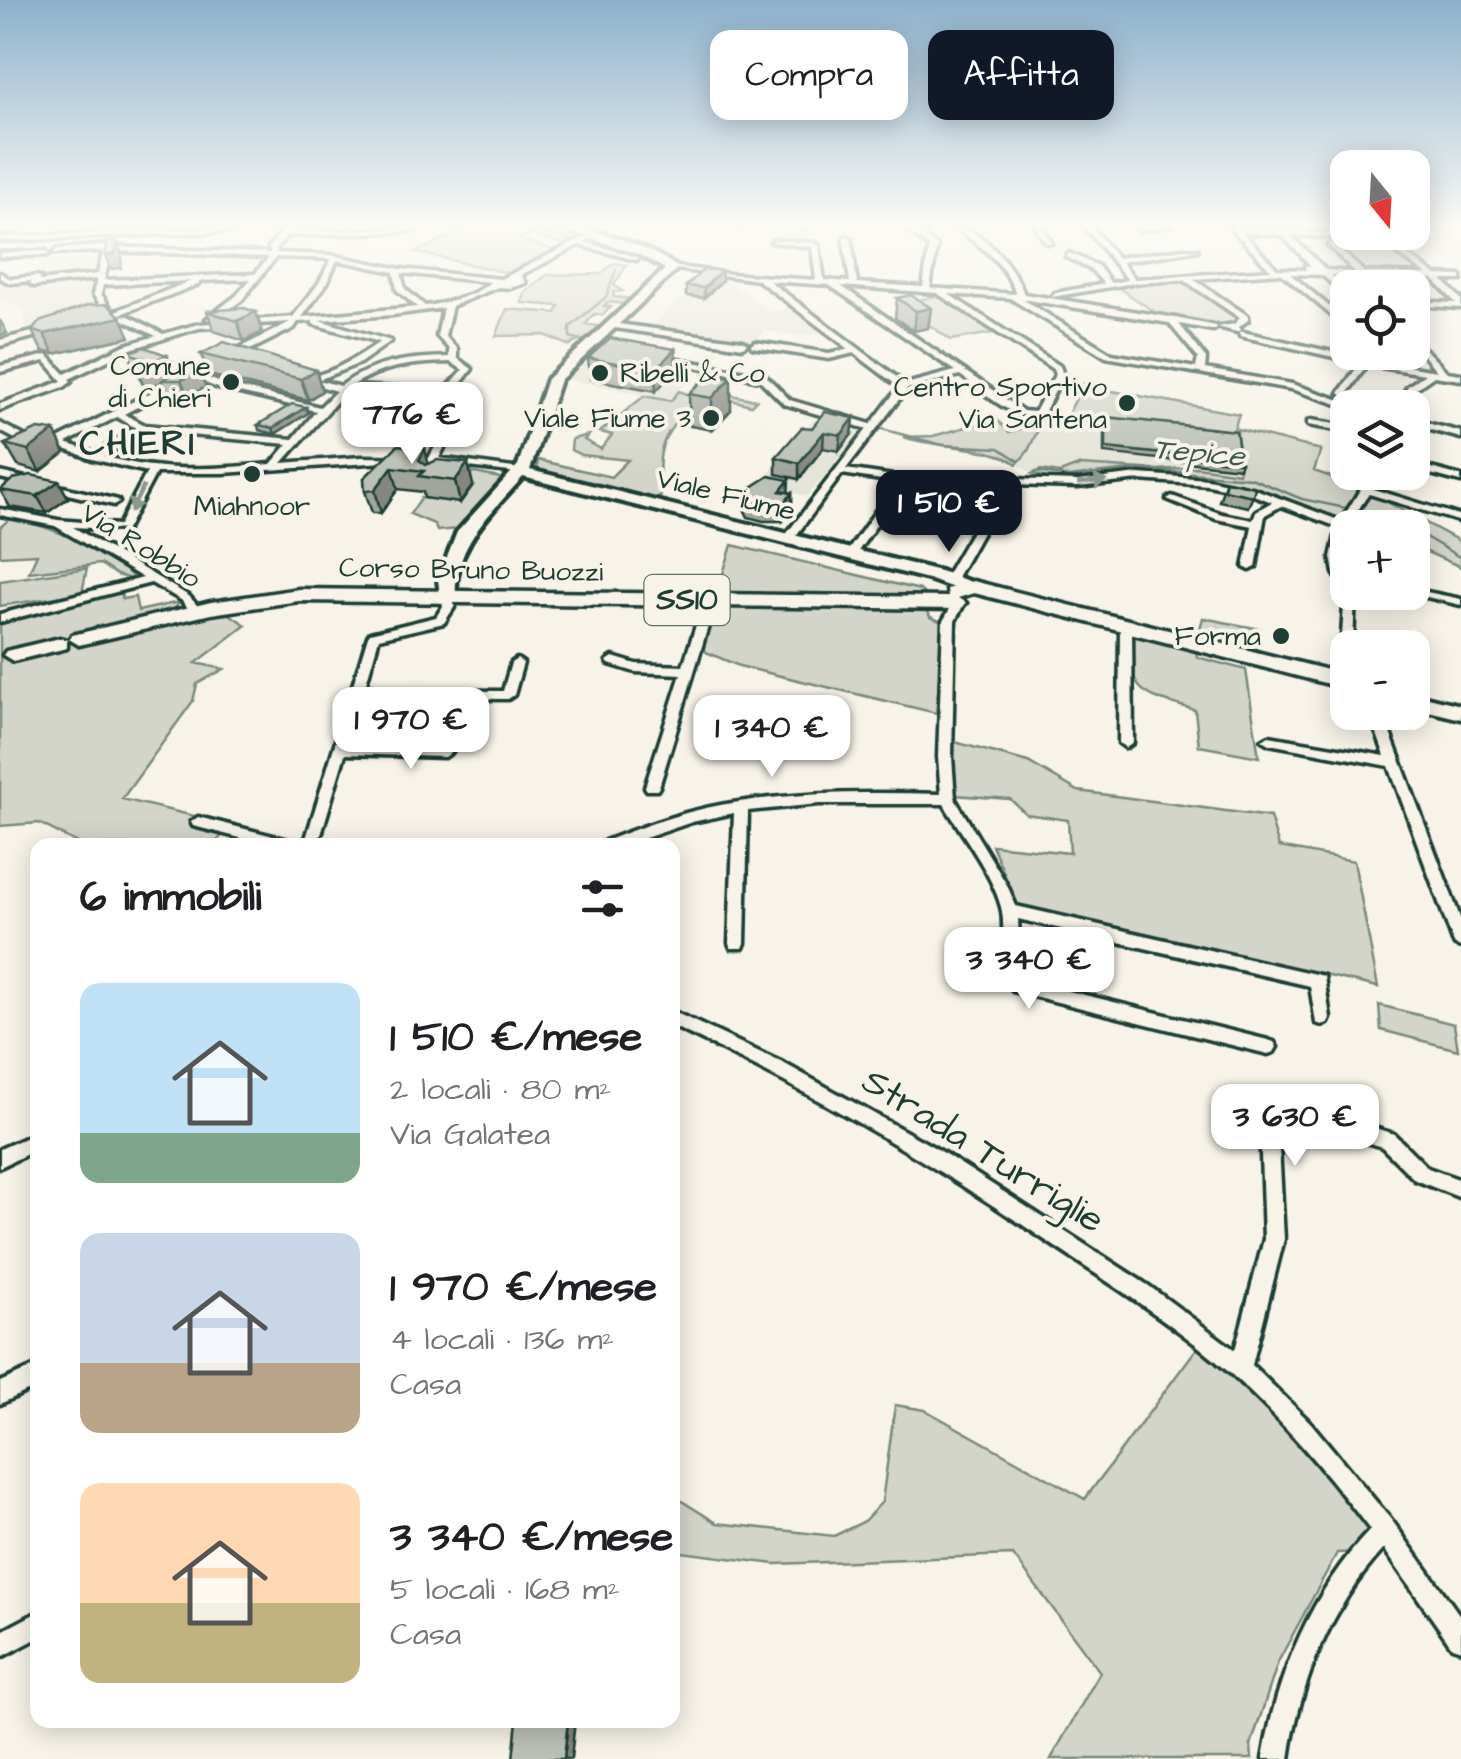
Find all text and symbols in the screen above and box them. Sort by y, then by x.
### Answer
chip: Compra [710,30,908,120]
chip: Affitta [928,30,1114,120]
north arrow [1330,150,1430,250]
map controls [1330,150,1430,730]
button: locate [1330,270,1430,370]
place label: Comune di Chieri [108,347,211,418]
place label: Ribelli & Co [620,354,765,393]
marker: Ribelli & Co [589,362,611,384]
place label: Centro Sportivo Via Santena [894,368,1107,439]
marker: Comune di Chieri [220,371,242,393]
pin: 776 € [342,382,482,467]
button: layers [1330,390,1430,490]
text: 776 € [363,392,461,437]
marker: Centro Sportivo Via Santena [1116,392,1138,414]
place label: Viale Fiume 3 [524,399,691,438]
marker: Viale Fiume 3 [700,407,722,429]
district label: CHIERI [79,419,197,468]
water label: Tepice [1152,428,1248,478]
street label: Viale Fiume [653,459,799,531]
marker: Miahnoor [241,463,263,485]
pin: 1 510 € [857,470,1041,555]
one-way arrow [1076,473,1108,489]
text: 1 510 € [898,480,1000,525]
one-way arrow [129,484,146,513]
place label: Miahnoor [194,487,310,526]
street label: Via Robbio [74,494,209,598]
button: + [1330,510,1430,610]
street label: Corso Bruno Buozzi [338,548,604,592]
road number: SS10 [644,575,730,625]
place label: Forma [1174,617,1261,656]
marker: Forma [1270,625,1292,647]
button: − [1330,630,1430,730]
pin: 1 970 € [319,687,503,772]
pin: 1 340 € [680,695,864,780]
text: 1 970 € [354,697,468,742]
text: 1 340 € [715,705,829,750]
text: 6 immobili [80,869,261,927]
icon: filters [575,871,630,926]
pin: 3 340 € [937,927,1121,1012]
text: 3 340 € [966,937,1092,982]
text: 1 510 €/mese [390,1009,642,1067]
icon: home [160,1023,280,1143]
street label: Strada Turriglie [852,1056,1114,1246]
text: 2 locali · 80 m² [390,1067,611,1112]
pin: 3 630 € [1203,1084,1387,1169]
text: 3 630 € [1233,1094,1357,1139]
text: Via Galatea [390,1112,550,1157]
text: 1 970 €/mese [390,1259,657,1317]
icon: home [160,1273,280,1393]
text: 4 locali · 136 m² [390,1317,614,1362]
text: Casa [390,1362,461,1407]
text: 3 340 €/mese [390,1509,673,1567]
icon: home [160,1523,280,1643]
text: 5 locali · 168 m² [390,1567,620,1612]
text: Casa [390,1612,461,1657]

